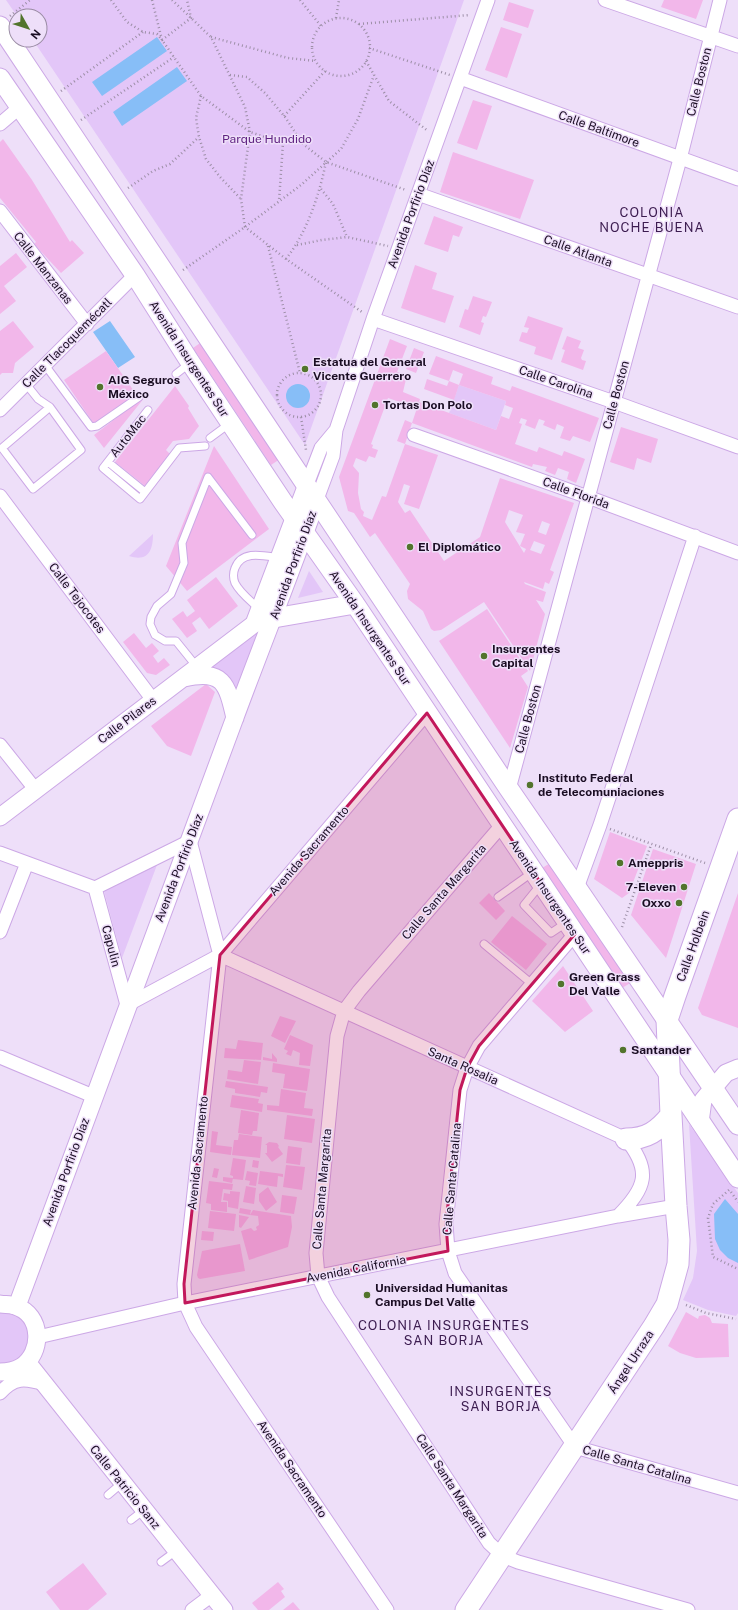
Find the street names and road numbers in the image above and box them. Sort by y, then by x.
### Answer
street label: Calle Boston [684,46,714,118]
street label: Calle Baltimore [556,108,642,150]
street label: Avenida Porfirio Díaz [385,158,437,270]
street label: Calle Manzanas [11,229,75,307]
street label: Calle Atlanta [542,232,614,270]
street label: Calle Tlacoquemécatl [19,295,115,391]
street label: Avenida Insurgentes Sur [146,298,232,420]
street label: Calle Boston [600,359,632,431]
street label: Calle Carolina [517,363,595,401]
street label: AutoMac [107,412,149,460]
street label: Calle Florida [541,474,611,512]
street label: Avenida Porfirio Díaz [267,509,319,621]
street label: Calle Tejocotes [46,560,108,636]
street label: Avenida Insurgentes Sur [326,568,414,688]
street label: Calle Boston [512,683,544,755]
street label: Calle Pilares [95,693,159,747]
street label: Avenida Sacramento [266,803,352,899]
street label: Avenida Porfirio Díaz [152,812,206,924]
street label: Avenida Insurgentes Sur [506,837,594,957]
street label: Calle Santa Margarita [399,842,489,942]
street label: Calle Holbein [674,908,712,983]
street label: Capulin [99,924,123,968]
street label: Santa Rosalia [425,1044,501,1088]
street label: Avenida Sacramento [185,1095,211,1211]
street label: Avenida Porfirio Díaz [40,1116,92,1228]
street label: Calle Santa Catalina [440,1122,464,1236]
street label: Calle Santa Margarita [310,1128,334,1250]
street label: Avenida California [305,1252,407,1286]
street label: Ángel Urraza [605,1328,657,1396]
street label: Avenida Sacramento [254,1418,330,1521]
street label: Calle Santa Margarita [413,1431,491,1541]
street label: Calle Patricio Sanz [87,1442,163,1532]
street label: Calle Santa Catalina [581,1443,693,1487]

